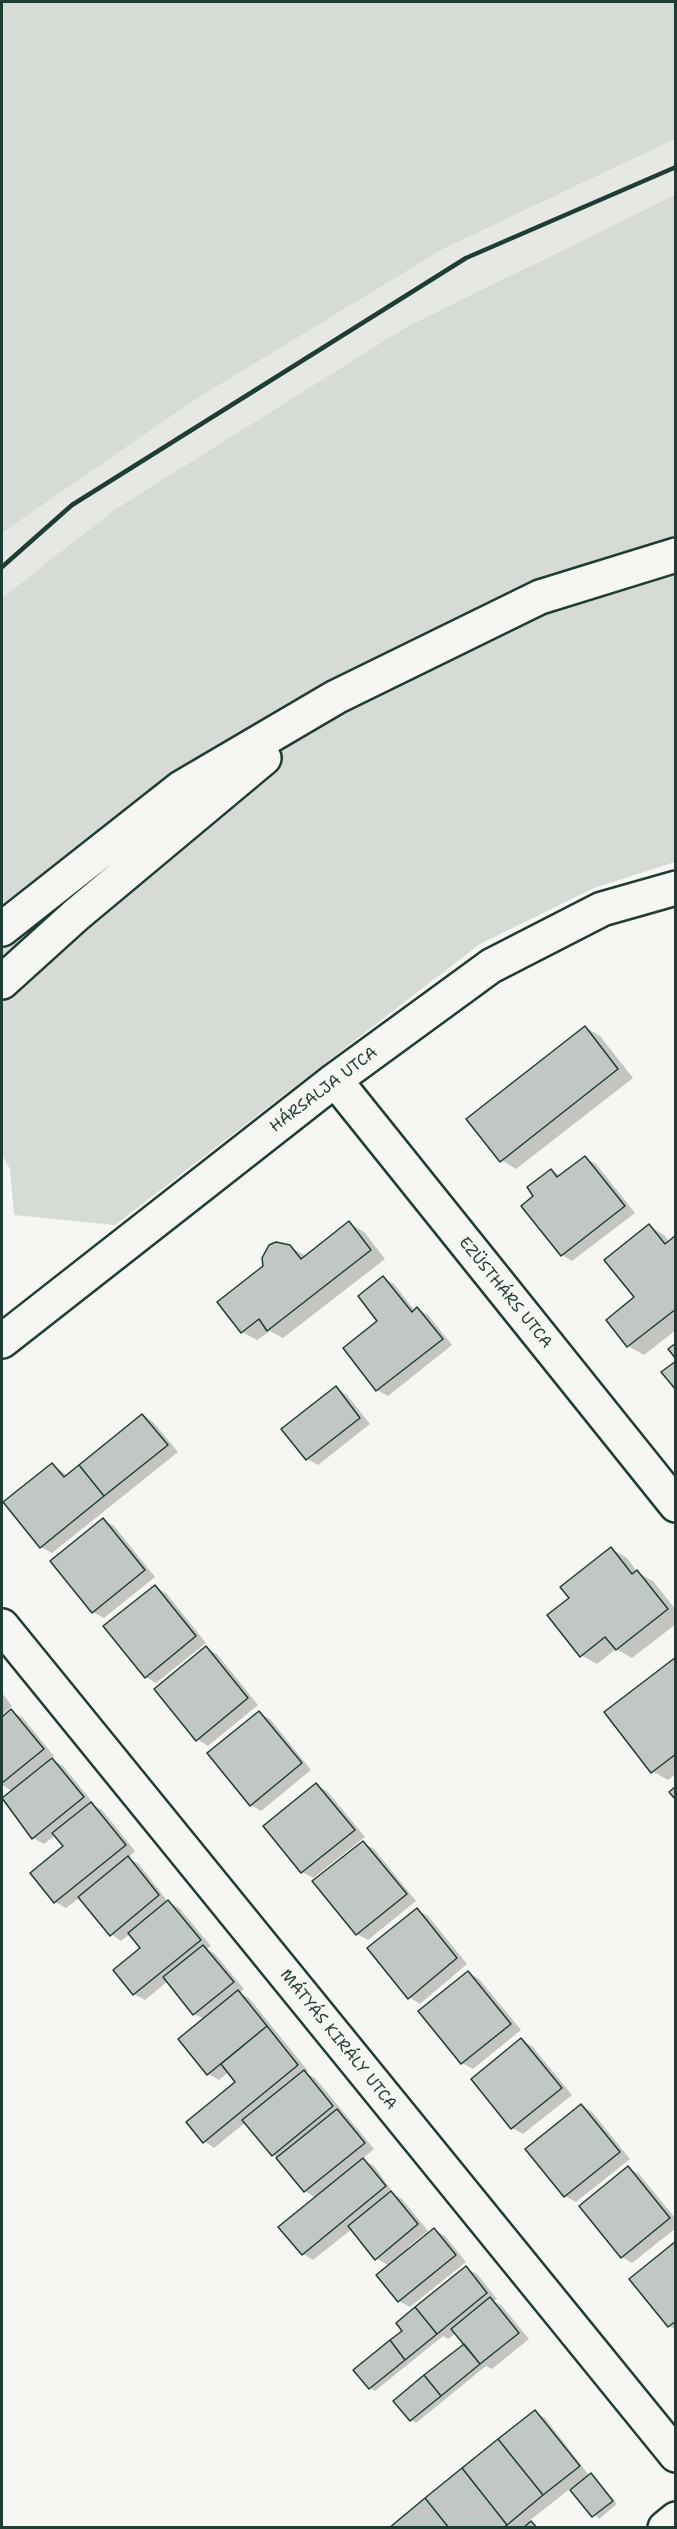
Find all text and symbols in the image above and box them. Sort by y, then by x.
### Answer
street label: HÁRSALJA UTCA [266,1043,382,1137]
street label: EZÜSTHÁRS UTCA [454,1234,556,1352]
street label: MÁTYÁS KIRÁLY UTCA [275,1966,401,2114]

